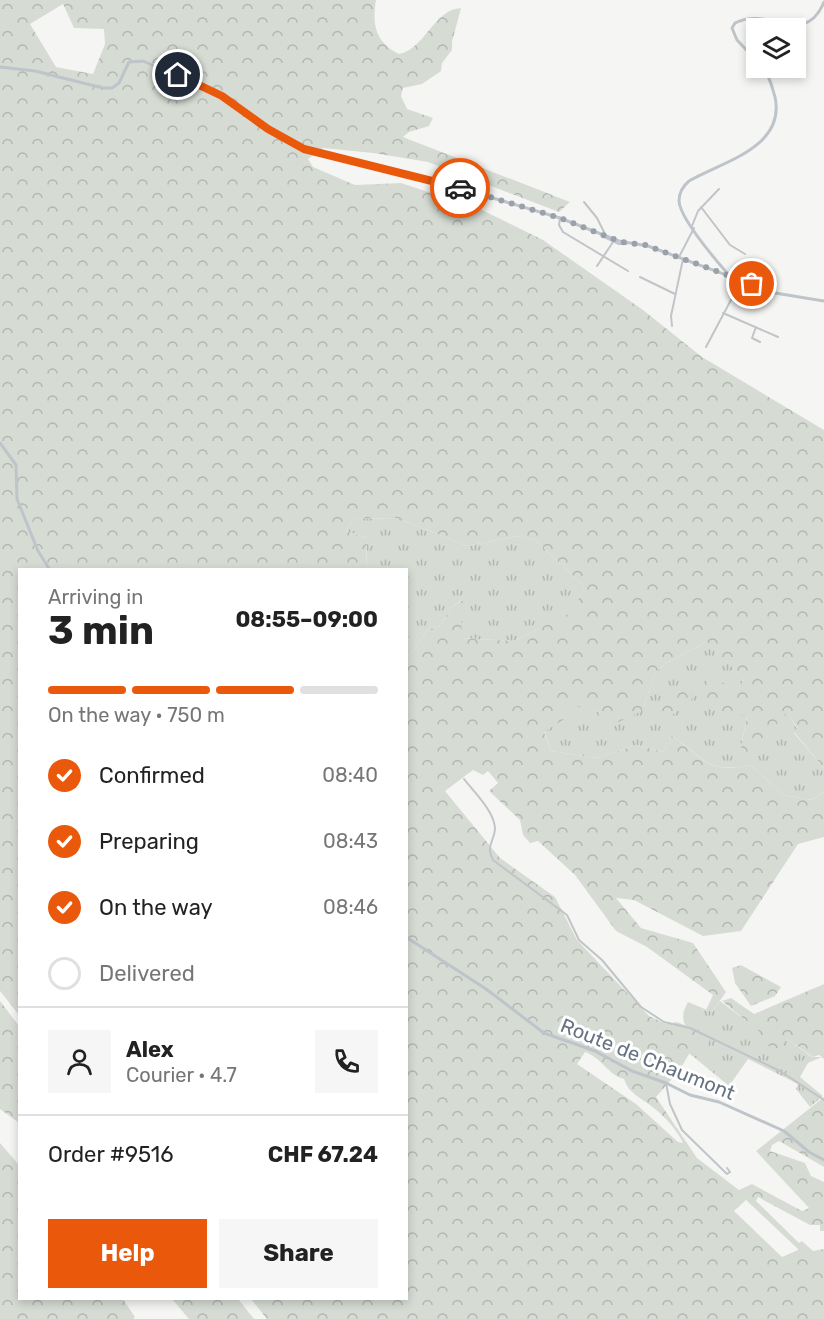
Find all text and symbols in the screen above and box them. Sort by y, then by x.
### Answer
map controls [746,18,806,78]
button: layers [746,18,806,78]
pin [152,49,203,100]
icon: home [161,58,194,91]
courier [430,158,490,218]
icon: car [444,172,477,205]
pin [726,258,777,309]
icon: bag [735,267,768,300]
text: Arriving in [48,585,143,609]
text: 08:55–09:00 [235,606,378,633]
text: 3 min [48,608,154,654]
text: On the way · 750 m [48,703,225,727]
icon: check [48,759,81,792]
text: Confirmed [99,762,205,789]
text: 08:40 [322,763,378,787]
icon: check [48,825,81,858]
text: Preparing [99,828,199,855]
text: 08:43 [323,829,378,853]
icon: check [48,891,81,924]
text: On the way [99,894,213,921]
text: 08:46 [323,895,378,919]
text: Delivered [99,960,195,987]
street label: Route de Chaumont [557,1013,739,1105]
button: person [48,1030,111,1093]
button: phone [315,1030,378,1093]
text: Alex [126,1036,174,1063]
text: Courier · 4.7 [126,1063,237,1087]
text: Order #9516 [48,1141,173,1168]
text: CHF 67.24 [268,1141,378,1168]
button: Help [48,1219,207,1288]
button: Share [219,1219,378,1288]

